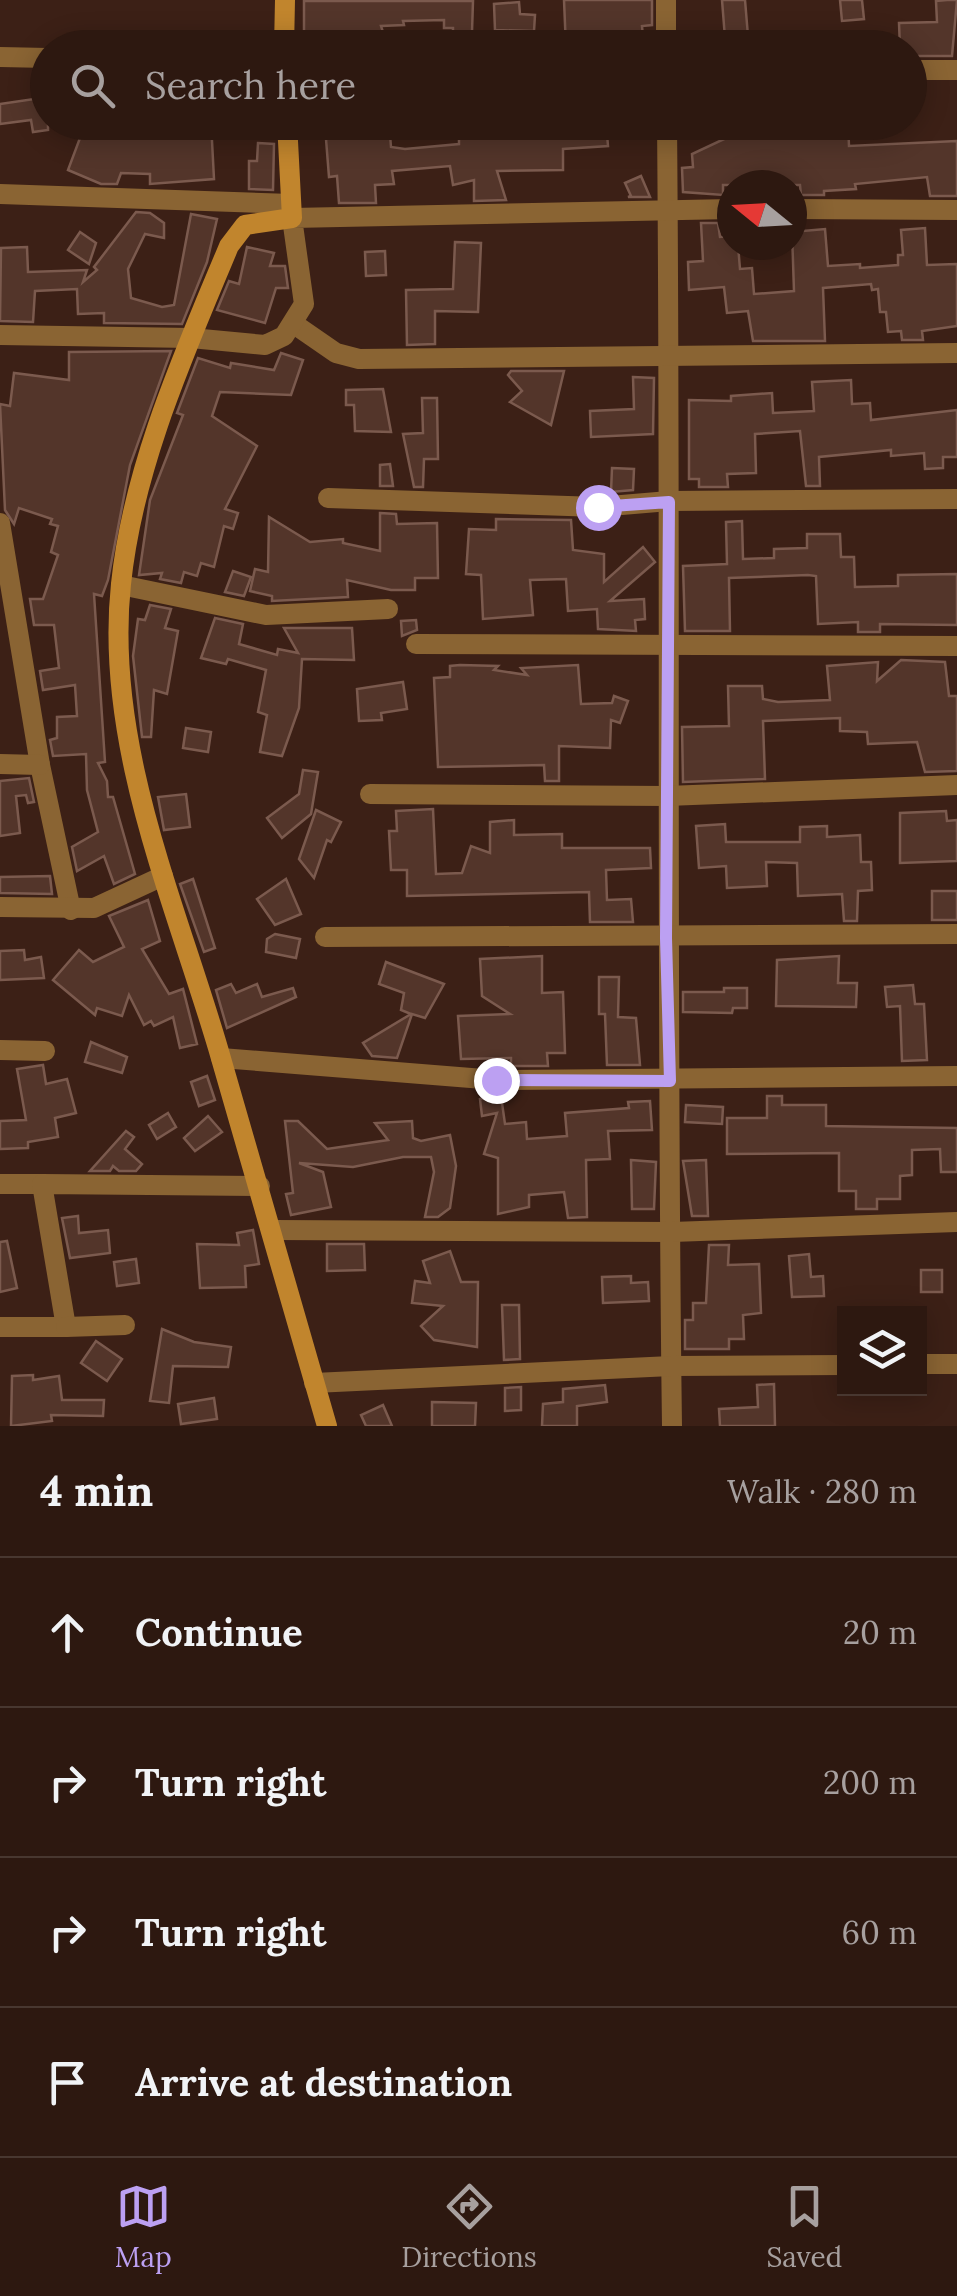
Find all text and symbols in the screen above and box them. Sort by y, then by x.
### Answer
search box [30,30,927,140]
icon: search [65,58,120,113]
text: Search here [145,61,356,109]
north arrow [717,170,807,260]
route start [576,485,622,531]
route end [474,1058,520,1104]
map controls [837,1306,927,1396]
button: layers [837,1306,927,1396]
text: 4 min [40,1464,153,1518]
text: Walk · 280 m [727,1471,917,1512]
icon: ahead [40,1605,95,1660]
text: Continue [135,1608,303,1656]
text: 20 m [843,1612,917,1653]
icon: right [40,1755,95,1810]
text: Turn right [135,1758,326,1806]
text: 200 m [823,1762,917,1803]
icon: right [40,1905,95,1960]
text: Turn right [135,1908,326,1956]
text: 60 m [842,1912,917,1953]
icon: arrive [40,2055,95,2110]
text: Arrive at destination [135,2058,512,2106]
tab: Map [115,2179,172,2275]
tab: Directions [401,2179,537,2275]
tab: Saved [766,2179,842,2275]

